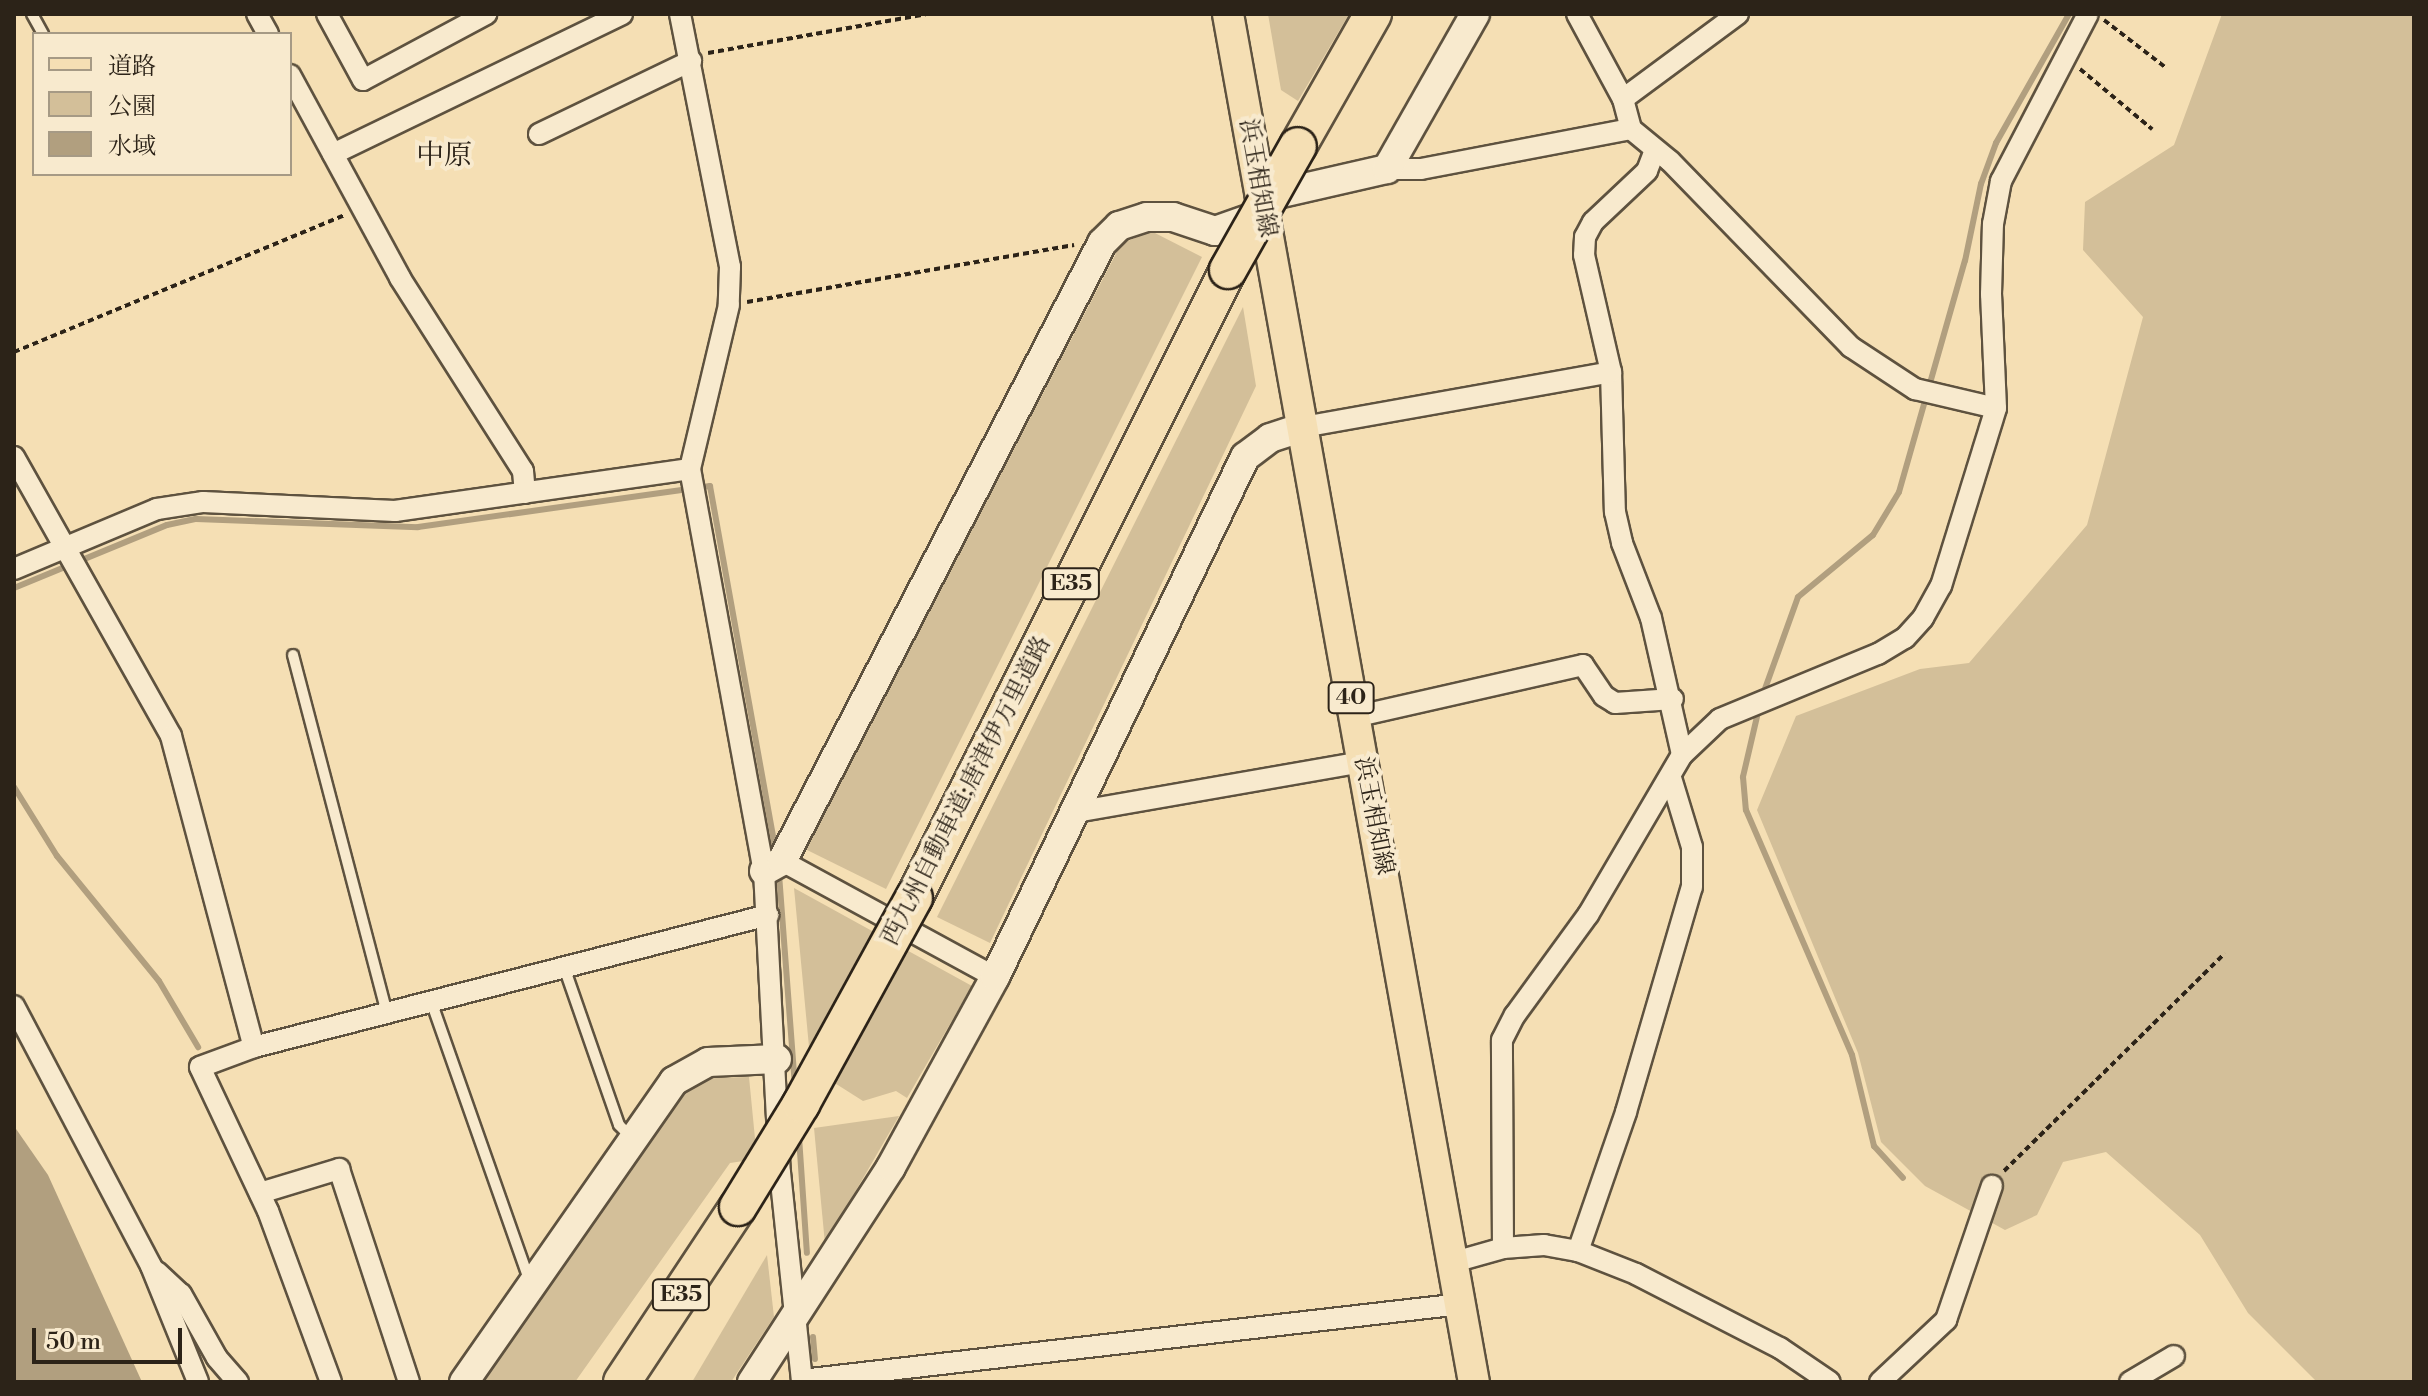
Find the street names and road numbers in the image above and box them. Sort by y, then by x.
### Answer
street label: 浜玉相知線 [1232,116,1282,240]
road number: E35 [1041,566,1101,602]
street label: 西九州自動車道;唐津伊万里道路 [876,632,1058,950]
road number: 40 [1327,680,1375,716]
street label: 浜玉相知線 [1347,754,1399,878]
road number: E35 [651,1277,711,1313]

